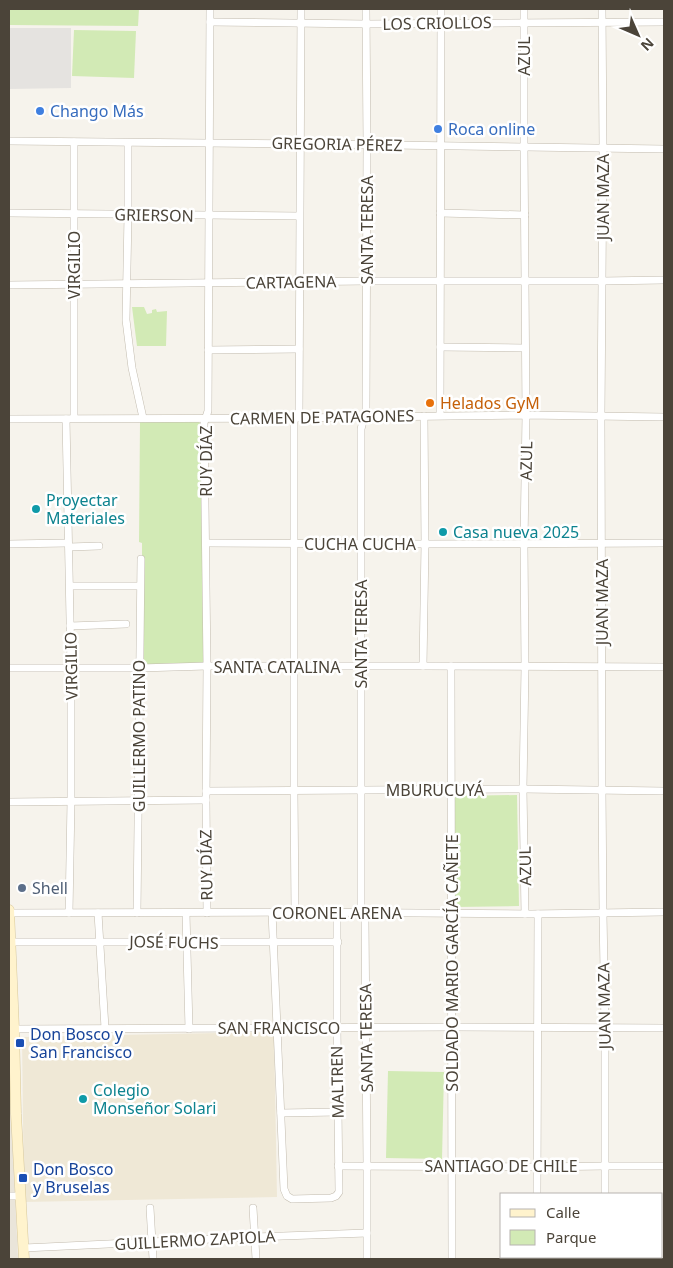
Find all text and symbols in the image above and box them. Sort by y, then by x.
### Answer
north arrow [613,10,663,60]
street label: LOS CRIOLLOS [382,11,492,35]
text: N [637,34,658,55]
street label: AZUL [513,36,535,76]
place label: Chango Más [50,100,144,122]
marker: Chango Más [34,105,46,117]
place label: Roca online [448,118,535,140]
marker: Roca online [432,123,444,135]
street label: GREGORIA PÉREZ [271,132,403,156]
street label: JUAN MAZA [592,153,614,242]
street label: SANTA TERESA [356,175,378,284]
street label: GRIERSON [114,203,194,227]
street label: VIRGILIO [63,231,85,299]
street label: CARTAGENA [245,270,337,294]
place label: Helados GyM [440,392,540,414]
marker: Helados GyM [424,397,436,409]
street label: CARMEN DE PATAGONES [230,404,415,430]
street label: RUY DÍAZ [195,425,217,497]
street label: AZUL [515,441,537,481]
place label: Proyectar Materiales [46,489,125,529]
marker: Proyectar Materiales [30,503,42,515]
place label: Casa nueva 2025 [453,521,579,543]
marker: Casa nueva 2025 [437,526,449,538]
street label: CUCHA CUCHA [304,533,417,555]
street label: JUAN MAZA [591,558,613,647]
street label: SANTA TERESA [350,579,372,688]
street label: VIRGILIO [59,632,83,700]
street label: SANTA CATALINA [214,656,341,678]
street label: GUILLERMO PATINO [128,660,150,812]
street label: MBURUCUYÁ [386,779,485,801]
street label: RUY DÍAZ [194,829,218,901]
street label: SOLDADO MARIO GARCÍA CAÑETE [441,834,463,1092]
street label: AZUL [514,846,536,886]
place label: Shell [32,877,68,899]
marker: Shell [16,882,28,894]
street label: CORONEL ARENA [272,902,403,924]
street label: JOSÉ FUCHS [127,930,219,954]
street label: JUAN MAZA [592,962,616,1051]
street label: SANTA TERESA [354,983,378,1093]
street label: SAN FRANCISCO [218,1017,340,1039]
place label: Don Bosco y San Francisco [30,1023,132,1063]
marker: Don Bosco y San Francisco [14,1037,26,1049]
street label: MALTREN [325,1045,349,1119]
place label: Colegio Monseñor Solari [93,1079,216,1119]
marker: Colegio Monseñor Solari [77,1093,89,1105]
street label: SANTIAGO DE CHILE [424,1155,578,1177]
place label: Don Bosco y Bruselas [33,1158,114,1198]
marker: Don Bosco y Bruselas [17,1172,29,1184]
legend [500,1193,663,1258]
text: Calle [546,1202,580,1222]
street label: GUILLERMO ZAPIOLA [114,1225,277,1255]
text: Parque [546,1227,596,1247]

